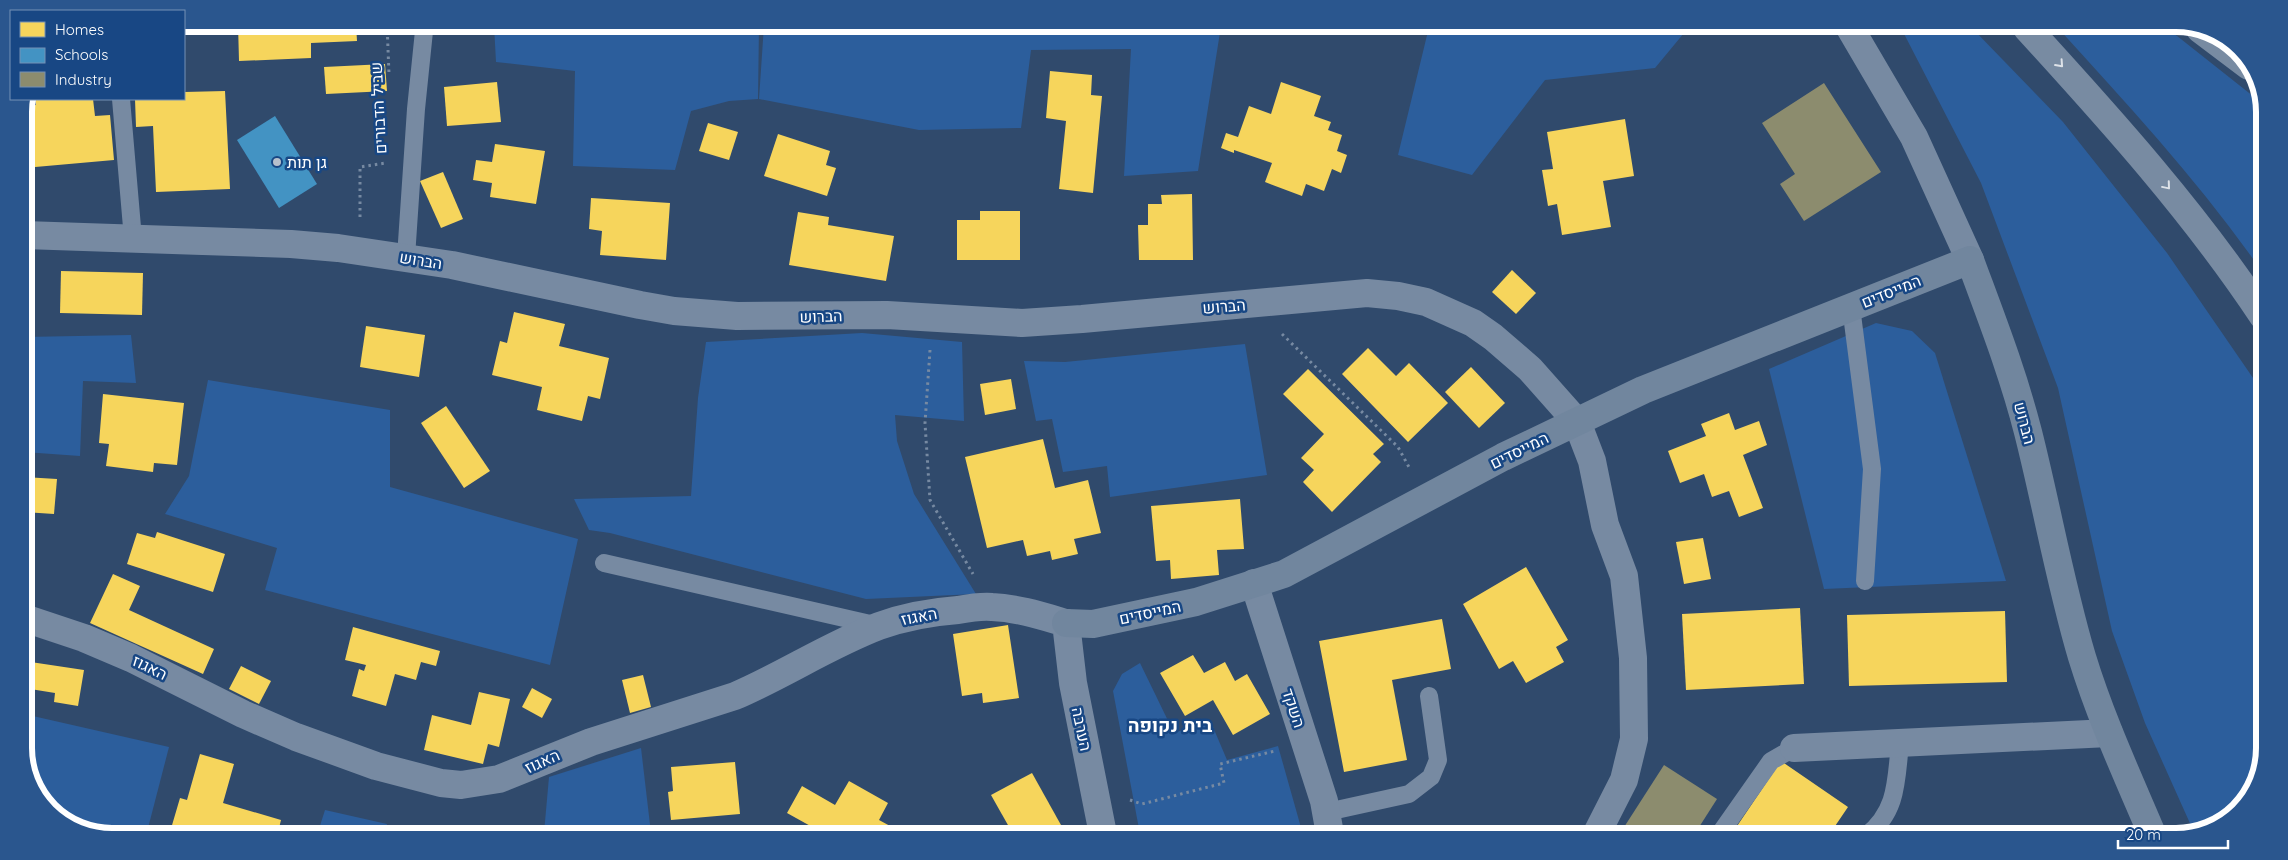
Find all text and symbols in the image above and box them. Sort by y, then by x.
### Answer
legend [10,10,185,100]
text: Homes [55,20,104,39]
text: Schools [55,45,108,64]
one-way arrow [2054,59,2063,68]
street label: שביל הדבורים [366,61,390,155]
text: Industry [55,70,112,89]
place label: גן תות [287,152,327,172]
marker: גן תות [271,156,283,168]
one-way arrow [2161,181,2170,190]
street label: הברוש [398,247,444,273]
street label: המייסדים [1858,270,1924,312]
street label: הברוש [1202,294,1246,318]
street label: הברוש [799,305,843,327]
street label: הברוש [2010,400,2040,446]
street label: המייסדים [1486,427,1552,473]
street label: המייסדים [1117,596,1183,628]
street label: האגוז [899,603,939,629]
street label: האגוז [129,650,171,684]
street label: השקד [1278,686,1310,730]
street label: הערבה [1068,705,1096,753]
district label: בית נקופה [1128,713,1213,737]
street label: האגוז [521,744,563,778]
scale bar [2118,818,2228,850]
text: 20 m [2126,825,2161,844]

